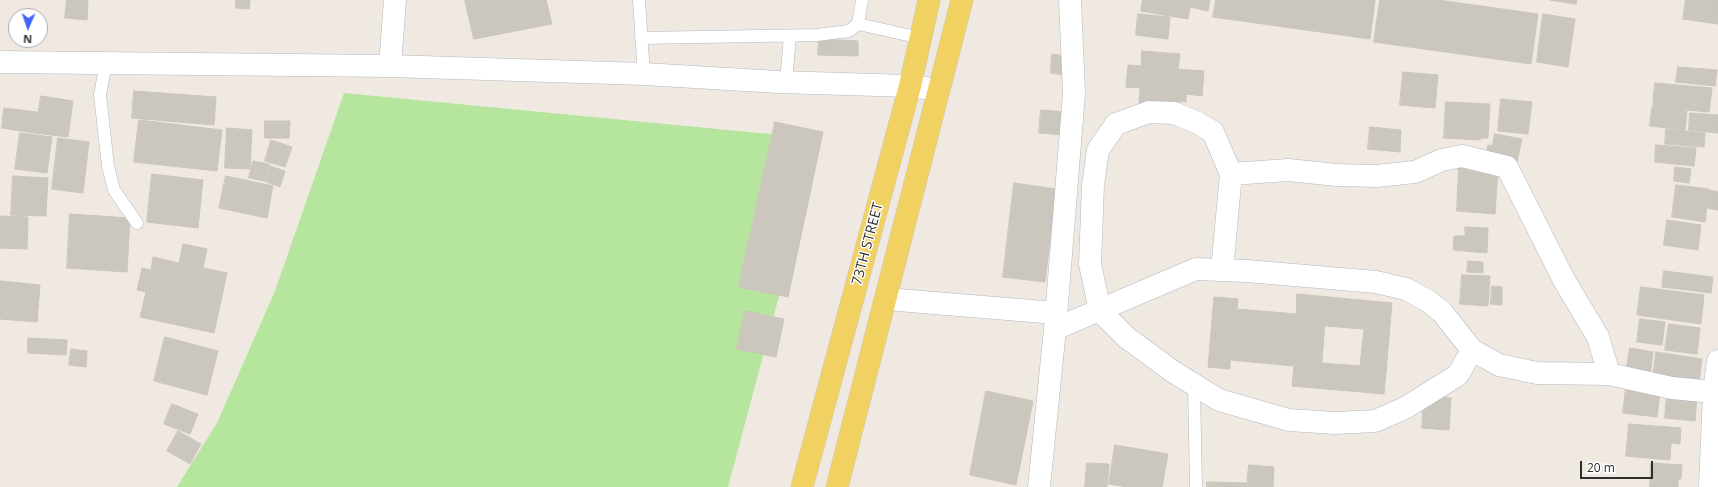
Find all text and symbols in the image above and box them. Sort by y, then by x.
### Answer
north arrow [8,8,48,48]
text: N [23,32,32,47]
street label: 73TH STREET [849,201,887,287]
scale bar [1582,453,1655,479]
text: 20 m [1587,459,1615,476]

